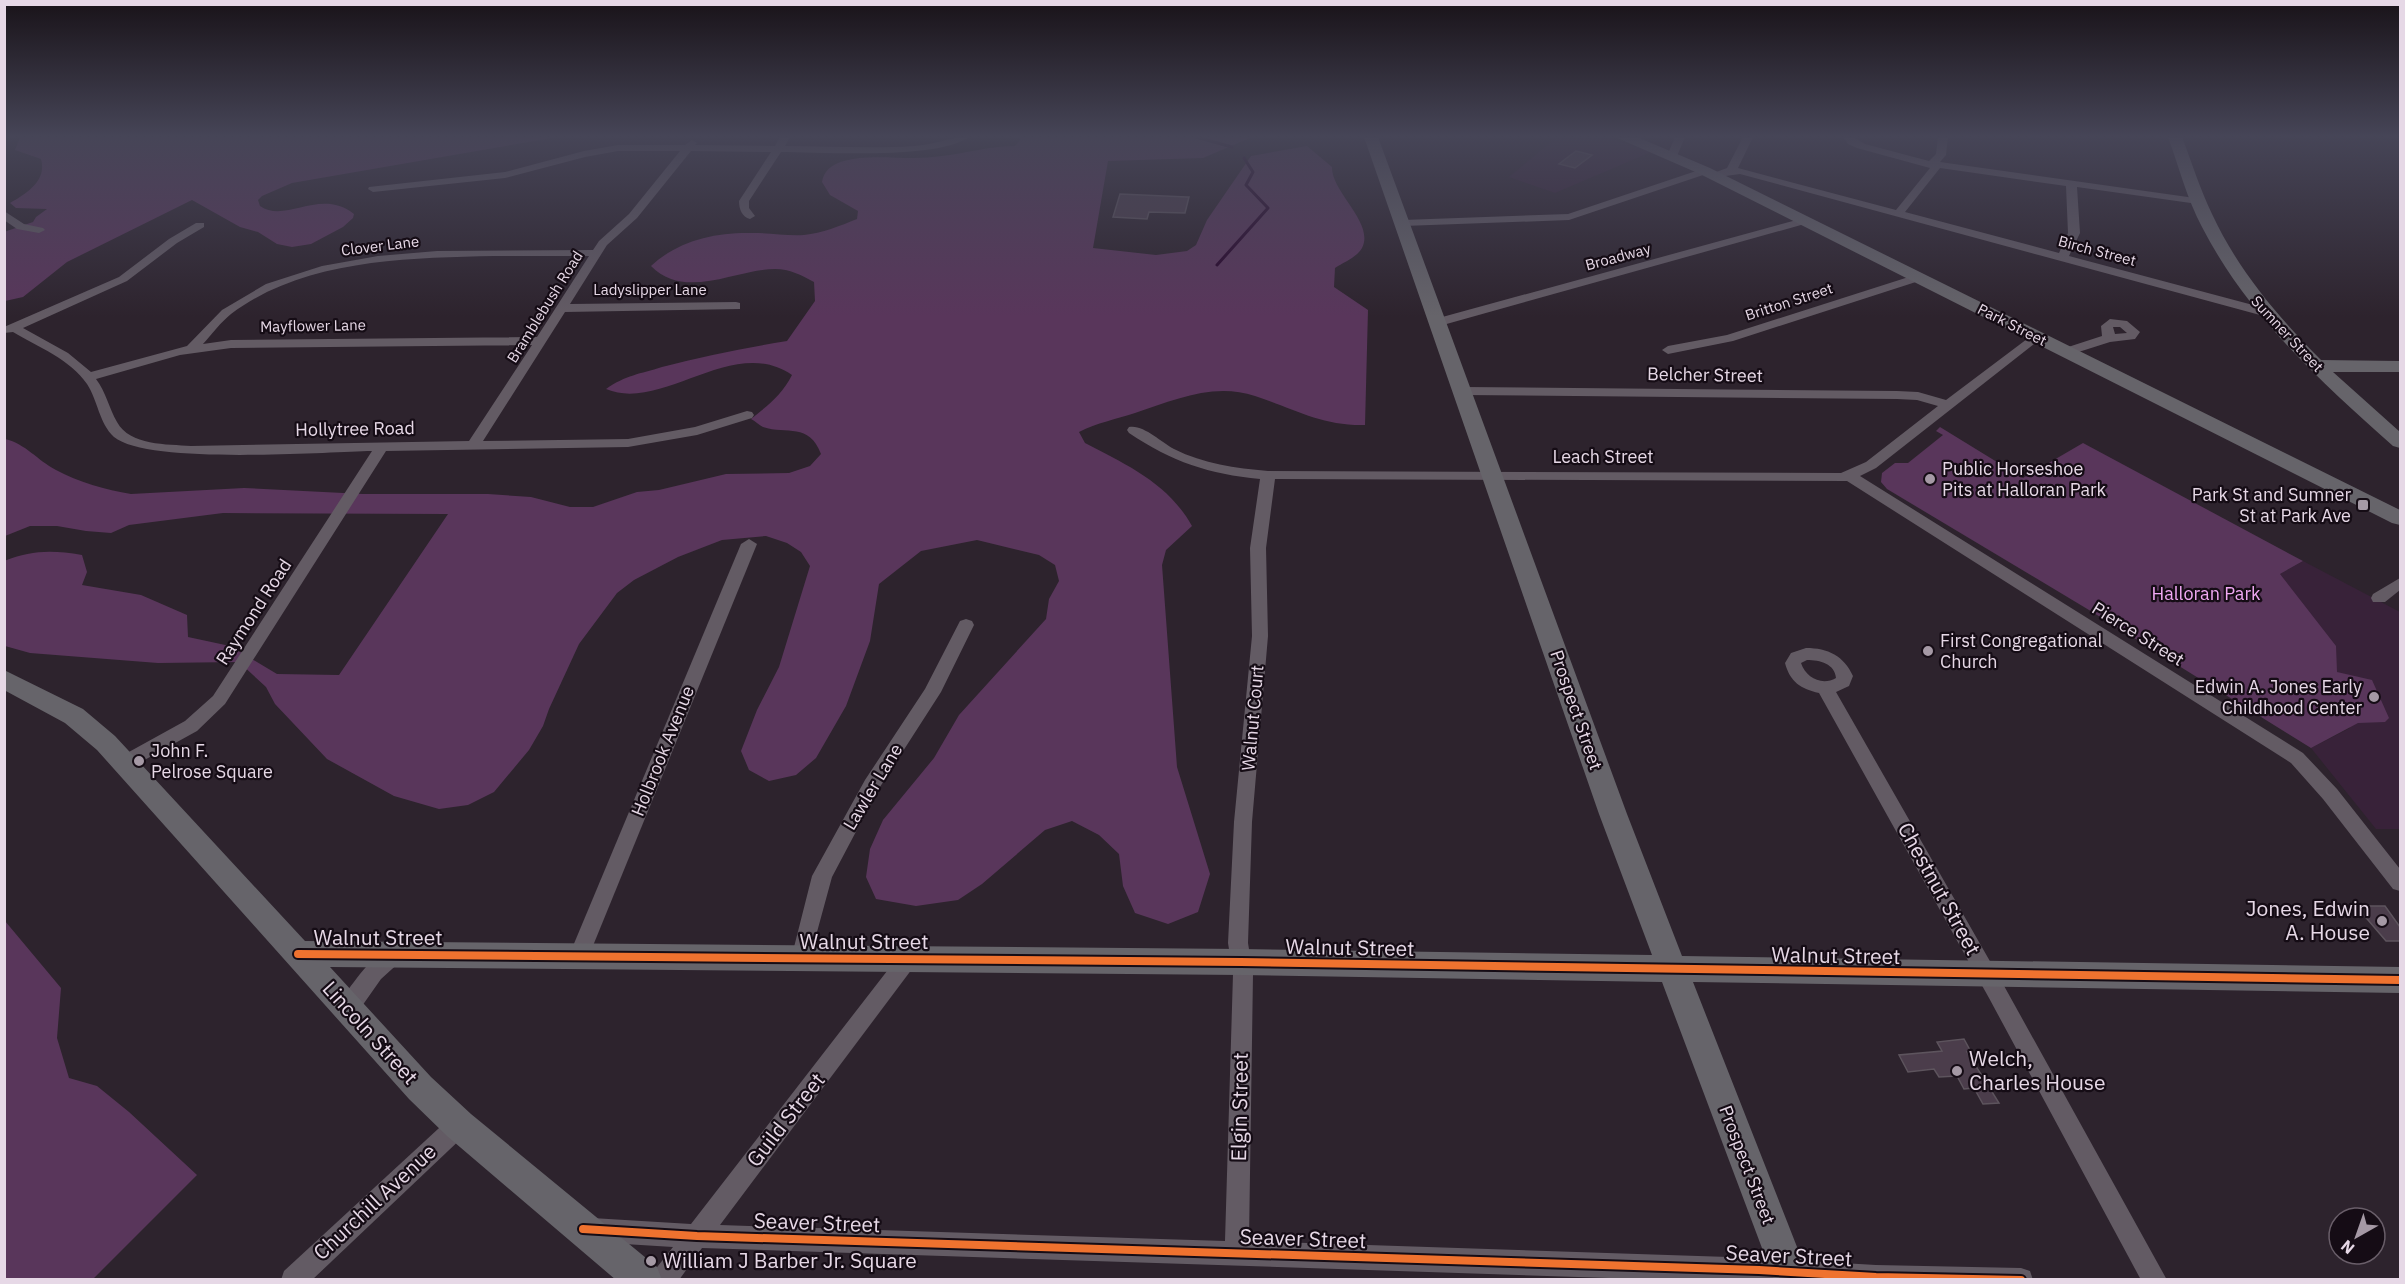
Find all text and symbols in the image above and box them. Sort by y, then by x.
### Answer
street label: Clover Lane [340,231,420,260]
street label: Birch Street [2056,231,2138,270]
street label: Broadway [1583,239,1653,274]
street label: Bramblebush Road [502,247,587,366]
street label: Britton Street [1743,278,1835,325]
street label: Ladyslipper Lane [593,280,707,299]
street label: Sumner Street [2247,292,2327,376]
street label: Park Street [1974,299,2050,350]
street label: Mayflower Lane [260,315,366,336]
street label: Belcher Street [1647,362,1763,387]
street label: Hollytree Road [295,416,415,441]
street label: Leach Street [1552,445,1654,468]
place label: Public Horseshoe Pits at Halloran Park [1942,457,2107,501]
marker: Public Horseshoe Pits at Halloran Park [1923,472,1937,486]
place label: Park St and Sumner St at Park Ave [2192,483,2351,527]
marker: Park St and Sumner St at Park Ave [2356,498,2370,512]
street label: Raymond Road [211,554,296,669]
park label: Halloran Park [2151,582,2261,605]
street label: Pierce Street [2088,596,2189,671]
place label: First Congregational Church [1940,629,2103,673]
marker: First Congregational Church [1921,644,1935,658]
street label: Prospect Street [1545,647,1608,773]
street label: Walnut Court [1236,664,1269,772]
place label: Edwin A. Jones Early Childhood Center [2195,675,2362,719]
street label: Holbrook Avenue [626,682,699,819]
marker: Edwin A. Jones Early Childhood Center [2367,690,2381,704]
place label: John F. Pelrose Square [151,739,273,783]
street label: Lawler Lane [838,739,907,834]
marker: John F. Pelrose Square [132,754,146,768]
street label: Chestnut Street [1892,817,1988,960]
place label: Jones, Edwin A. House [2246,894,2370,946]
marker: Jones, Edwin A. House [2375,914,2389,928]
street label: Walnut Street [313,923,443,951]
street label: Walnut Street [799,927,929,955]
street label: Walnut Street [1285,932,1415,962]
street label: Walnut Street [1771,940,1901,970]
street label: Lincoln Street [317,975,425,1090]
place label: Welch, Charles House [1969,1044,2106,1096]
street label: Elgin Street [1224,1052,1254,1162]
marker: Welch, Charles House [1950,1064,1964,1078]
street label: Guild Street [740,1067,831,1172]
street label: Prospect Street [1714,1102,1781,1227]
street label: Churchill Avenue [307,1137,442,1266]
street label: Seaver Street [753,1206,881,1238]
north arrow [2327,1206,2387,1266]
street label: Seaver Street [1239,1222,1367,1254]
text: N [2336,1236,2358,1259]
street label: Seaver Street [1725,1238,1853,1272]
place label: William J Barber Jr. Square [663,1246,917,1274]
marker: William J Barber Jr. Square [644,1254,658,1268]

